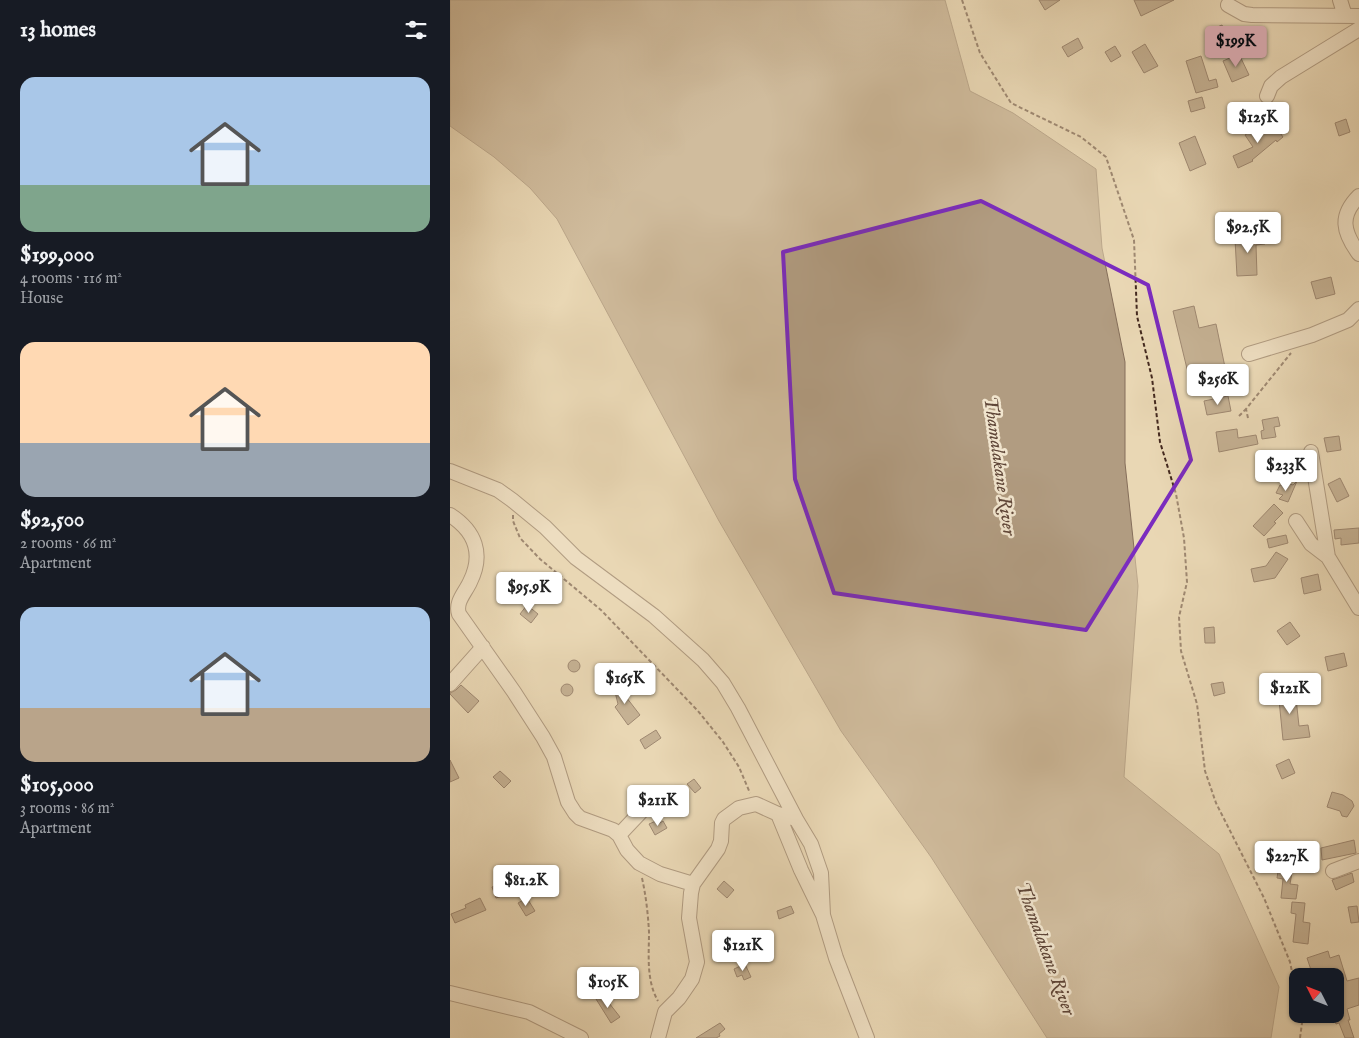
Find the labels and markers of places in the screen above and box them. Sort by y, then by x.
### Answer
pin: $199K [1201,26,1271,68]
pin: $125K [1223,102,1293,144]
pin: $92.5K [1207,212,1289,254]
pin: $256K [1183,364,1253,406]
pin: $233K [1251,450,1321,492]
pin: $95.9K [488,572,570,614]
pin: $165K [590,662,660,705]
pin: $121K [1255,672,1325,715]
pin: $211K [623,784,693,827]
pin: $227K [1252,840,1322,883]
pin: $81.2K [485,864,567,907]
pin: $121K [708,930,778,972]
pin: $105K [573,966,643,1009]

